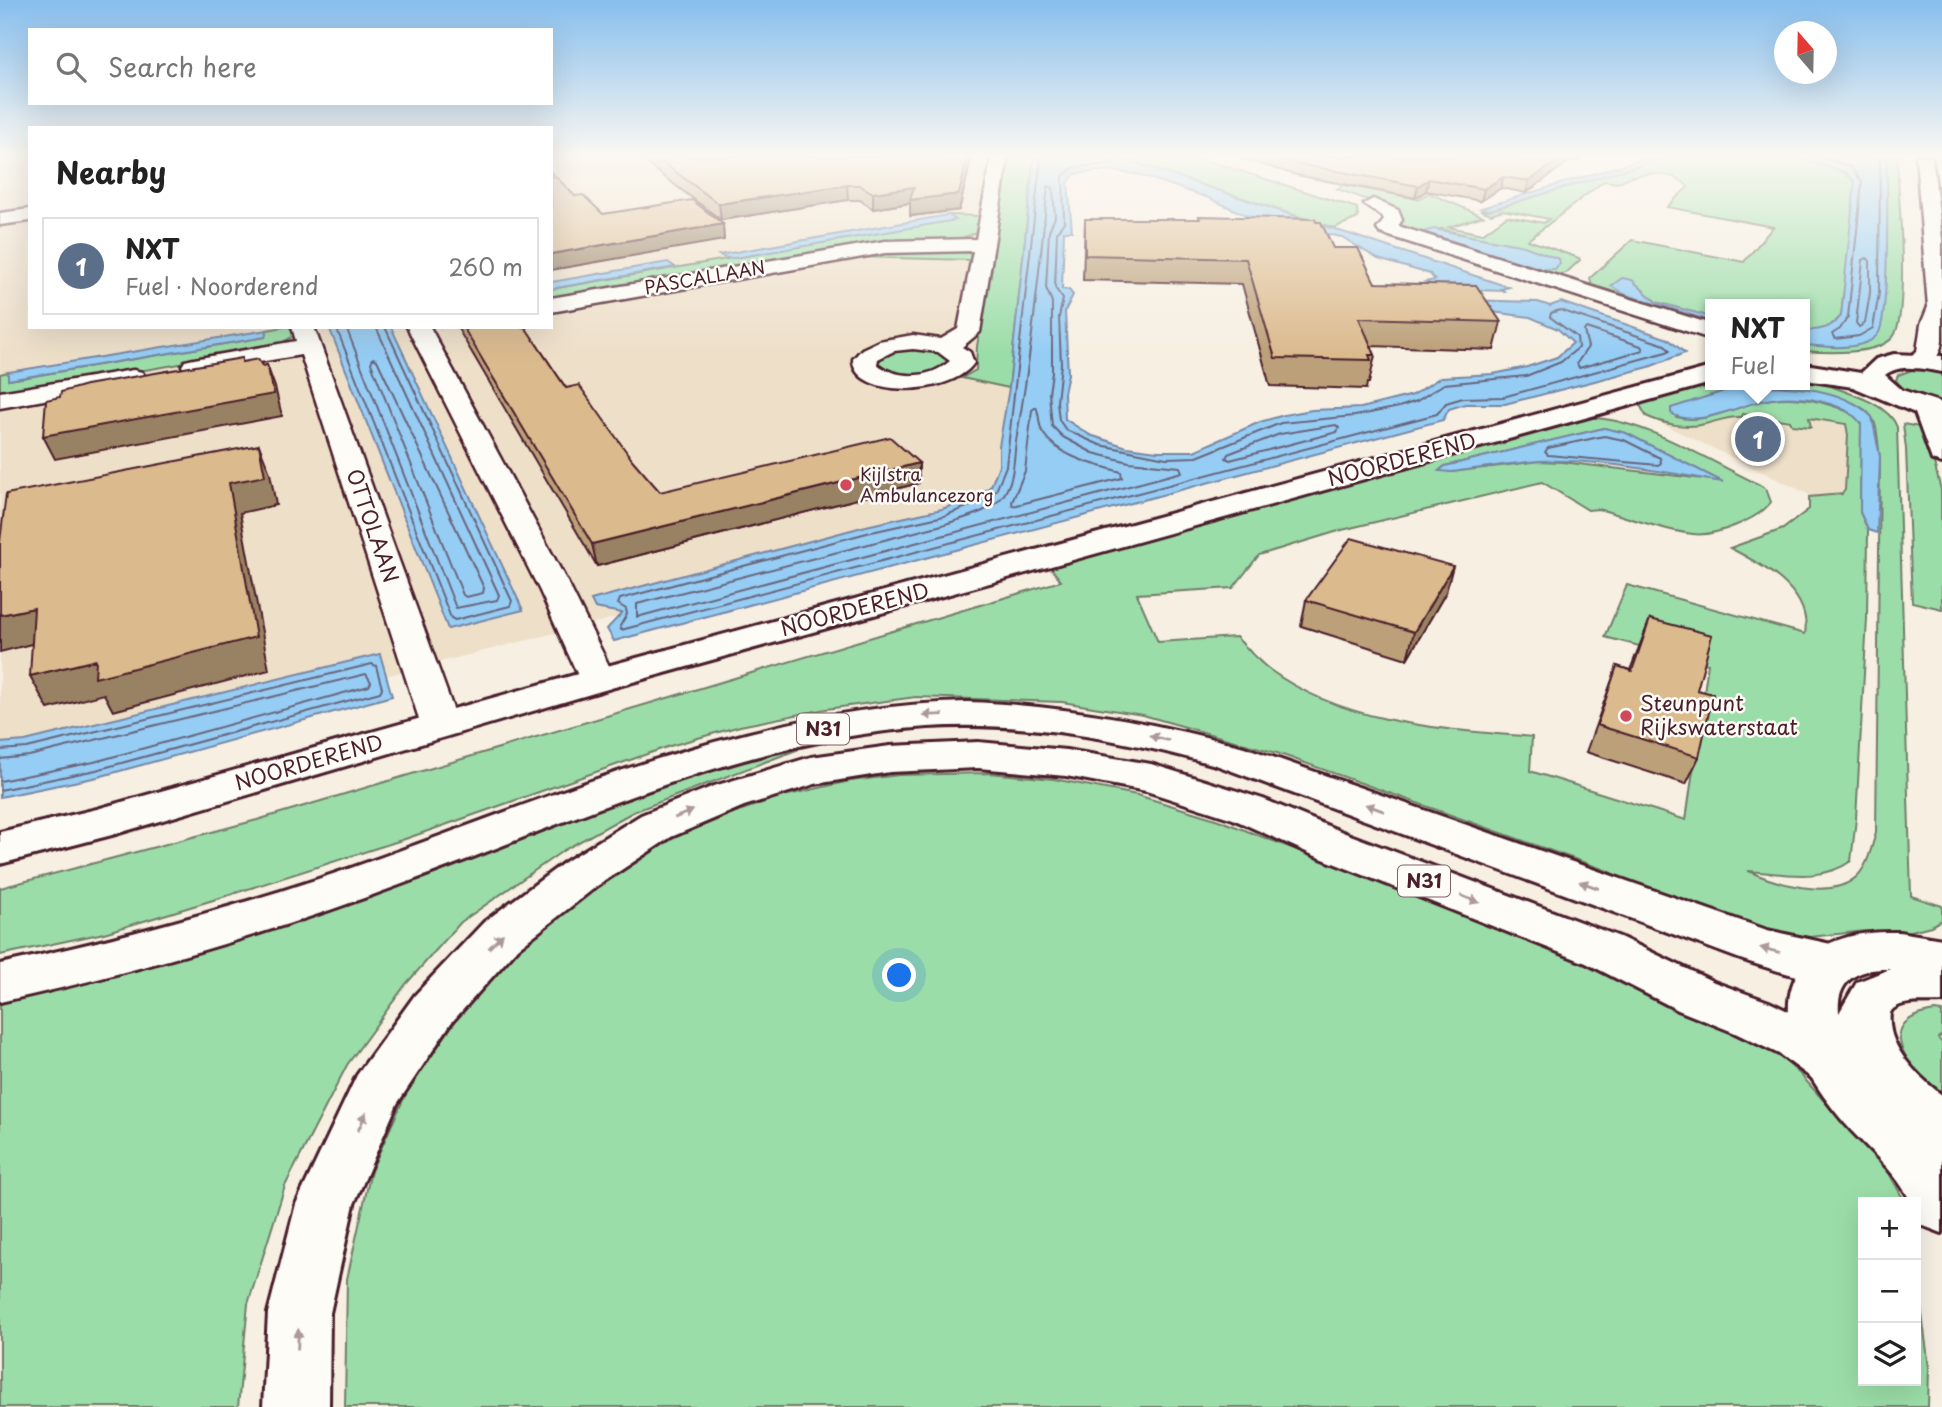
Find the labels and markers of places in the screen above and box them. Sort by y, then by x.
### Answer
pin: 1 [1735,413,1781,465]
place label: Kijlstra Ambulancezorg [860,460,994,508]
marker: Kijlstra Ambulancezorg [838,477,854,493]
place label: Steunpunt Rijkswaterstaat [1640,686,1798,742]
marker: Steunpunt Rijkswaterstaat [1618,708,1634,724]

